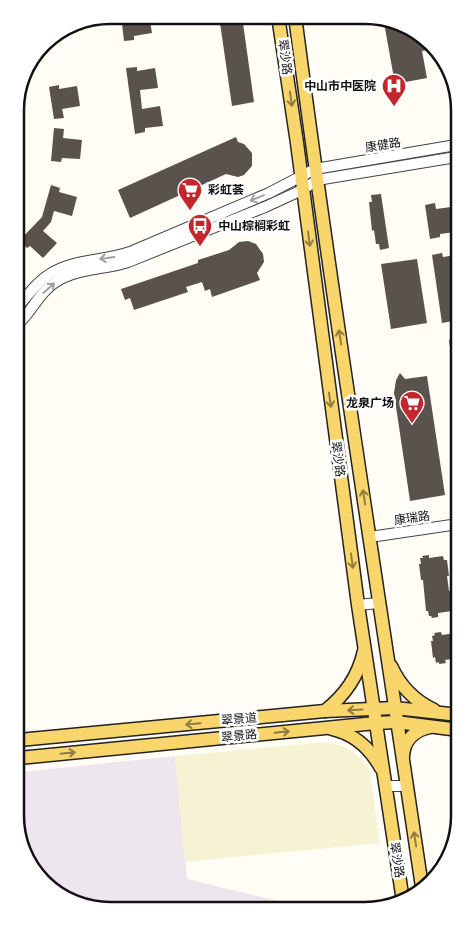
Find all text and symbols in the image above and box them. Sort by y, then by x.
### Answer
street label: 翠沙路 [275,38,295,76]
hospital icon: 中山市中医院 [381,73,407,107]
place label: 中山市中医院 [304,78,376,94]
one-way arrow [286,91,296,107]
street label: 康健路 [364,134,402,156]
supermarket icon: 彩虹荟 [177,177,203,211]
place label: 彩虹荟 [208,182,244,198]
one-way arrow [250,193,265,203]
bus stop icon: 中山棕榈彩虹 [187,213,213,247]
place label: 中山棕榈彩虹 [218,218,290,234]
one-way arrow [304,230,314,246]
one-way arrow [99,254,115,264]
one-way arrow [42,283,55,295]
one-way arrow [335,329,345,345]
supermarket icon: 龙泉广场 [399,390,425,424]
one-way arrow [326,391,336,407]
place label: 龙泉广场 [346,395,394,411]
street label: 翠沙路 [328,440,348,478]
one-way arrow [359,490,369,506]
street label: 康瑞路 [393,508,431,528]
one-way arrow [347,552,357,568]
one-way arrow [347,705,363,715]
street label: 翠景道 [220,709,258,729]
one-way arrow [185,719,201,728]
street label: 翠景路 [220,726,258,746]
one-way arrow [274,727,290,737]
one-way arrow [60,748,76,758]
one-way arrow [410,831,420,847]
street label: 翠沙路 [386,841,408,879]

